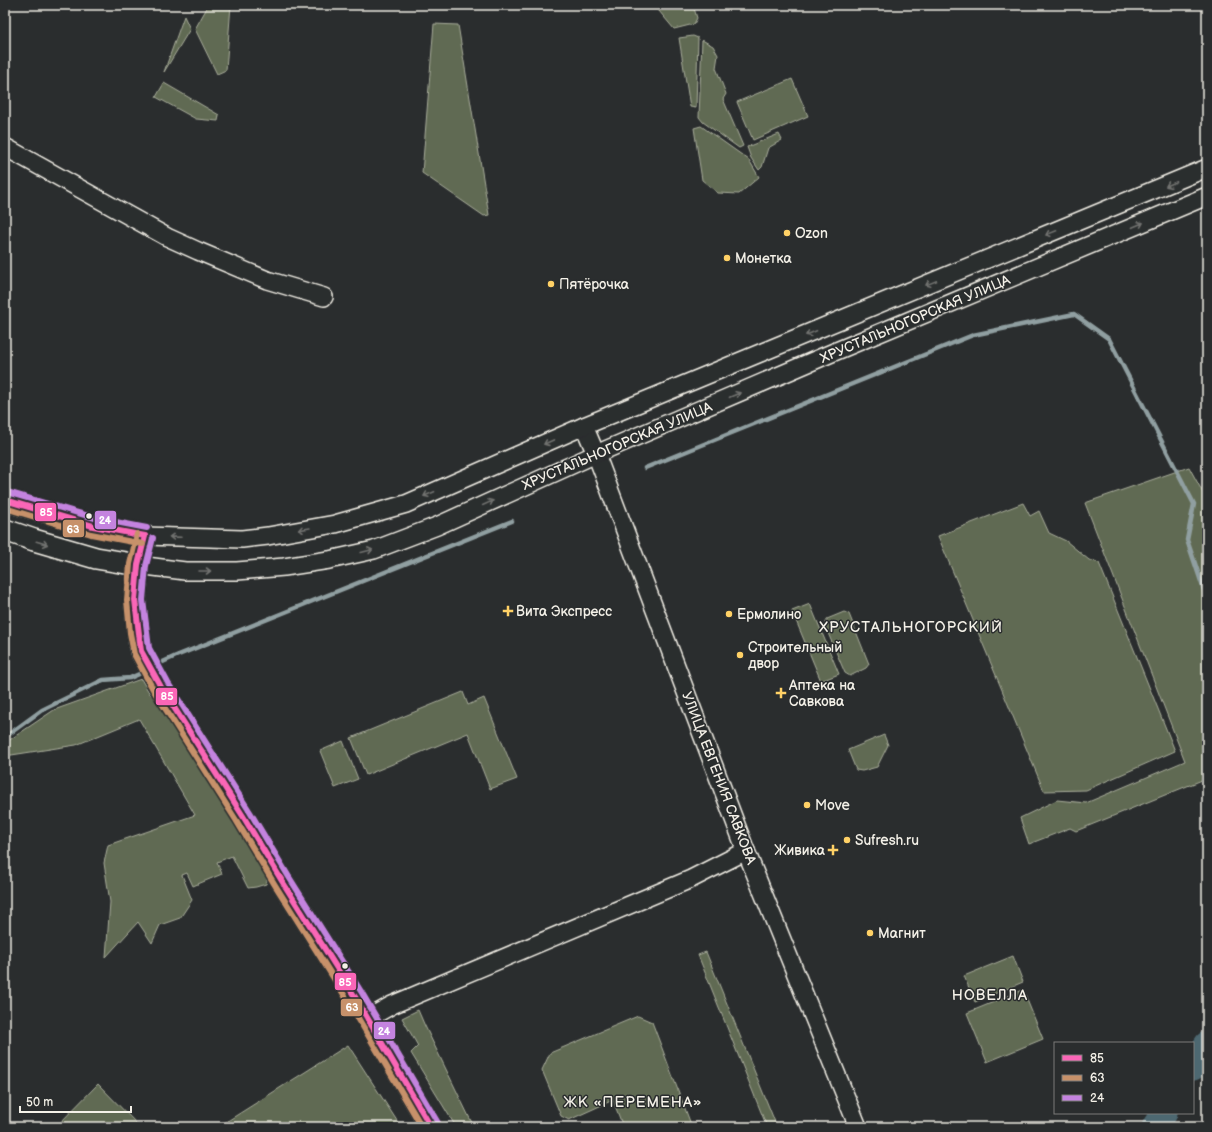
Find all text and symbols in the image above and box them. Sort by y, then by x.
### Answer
one-way arrow [1166,180,1178,188]
one-way arrow [1132,221,1144,228]
place label: Ozon [795,225,828,242]
marker: Ozon [782,228,792,238]
one-way arrow [1046,230,1058,238]
place label: Монетка [735,250,792,267]
marker: Монетка [722,253,732,263]
street label: ХРУСТАЛЬНОГОРСКАЯ УЛИЦА [817,271,1013,367]
place label: Пятёрочка [559,276,630,293]
marker: Пятёрочка [546,279,556,289]
one-way arrow [925,279,937,287]
one-way arrow [805,329,817,337]
one-way arrow [728,391,740,398]
street label: ХРУСТАЛЬНОГОРСКАЯ УЛИЦА [519,398,715,494]
one-way arrow [543,439,555,447]
one-way arrow [424,491,436,499]
one-way arrow [481,499,493,506]
line badge: 85 [34,502,57,522]
text: 85 [40,506,53,519]
line badge: 24 [94,510,117,530]
unlabelled marker [84,511,94,521]
text: 24 [99,514,112,527]
line badge: 63 [62,519,85,538]
text: 63 [66,523,80,536]
one-way arrow [298,525,311,533]
one-way arrow [169,534,182,541]
one-way arrow [35,540,48,547]
one-way arrow [360,547,373,555]
one-way arrow [198,567,211,575]
place label: Вита Экспресс [516,603,612,620]
marker: Вита Экспресс [503,606,513,616]
place label: Ермолино [737,606,801,623]
marker: Ермолино [724,609,734,619]
district label: ХРУСТАЛЬНОГОРСКИЙ [819,618,1003,637]
place label: Строительный двор [748,639,842,672]
marker: Строительный двор [735,650,745,660]
place label: Аптека на Савкова [788,677,856,710]
line badge: 85 [155,687,178,706]
marker: Аптека на Савкова [776,688,786,698]
street label: УЛИЦА ЕВГЕНИЯ САВКОВА [678,689,760,867]
text: 85 [161,690,174,703]
place label: Move [815,797,850,814]
marker: Move [802,800,812,810]
place label: Sufresh.ru [855,832,919,849]
marker: Sufresh.ru [842,835,852,845]
place label: Живика [774,842,826,859]
marker: Живика [828,845,838,855]
place label: Магнит [878,925,926,942]
marker: Магнит [865,928,875,938]
unlabelled marker [340,961,350,971]
line badge: 85 [334,972,357,991]
text: 85 [339,976,352,989]
district label: НОВЕЛЛА [952,986,1028,1005]
line badge: 63 [340,998,363,1017]
text: 63 [345,1001,359,1014]
line badge: 24 [373,1021,396,1040]
text: 24 [378,1025,391,1038]
legend [1054,1042,1194,1114]
text: 85 [1090,1051,1104,1066]
text: 63 [1090,1071,1105,1086]
scale bar [20,1088,131,1114]
text: 24 [1090,1091,1105,1106]
district label: ЖК «ПЕРЕМЕНА» [564,1093,702,1112]
text: 50 m [26,1095,53,1110]

